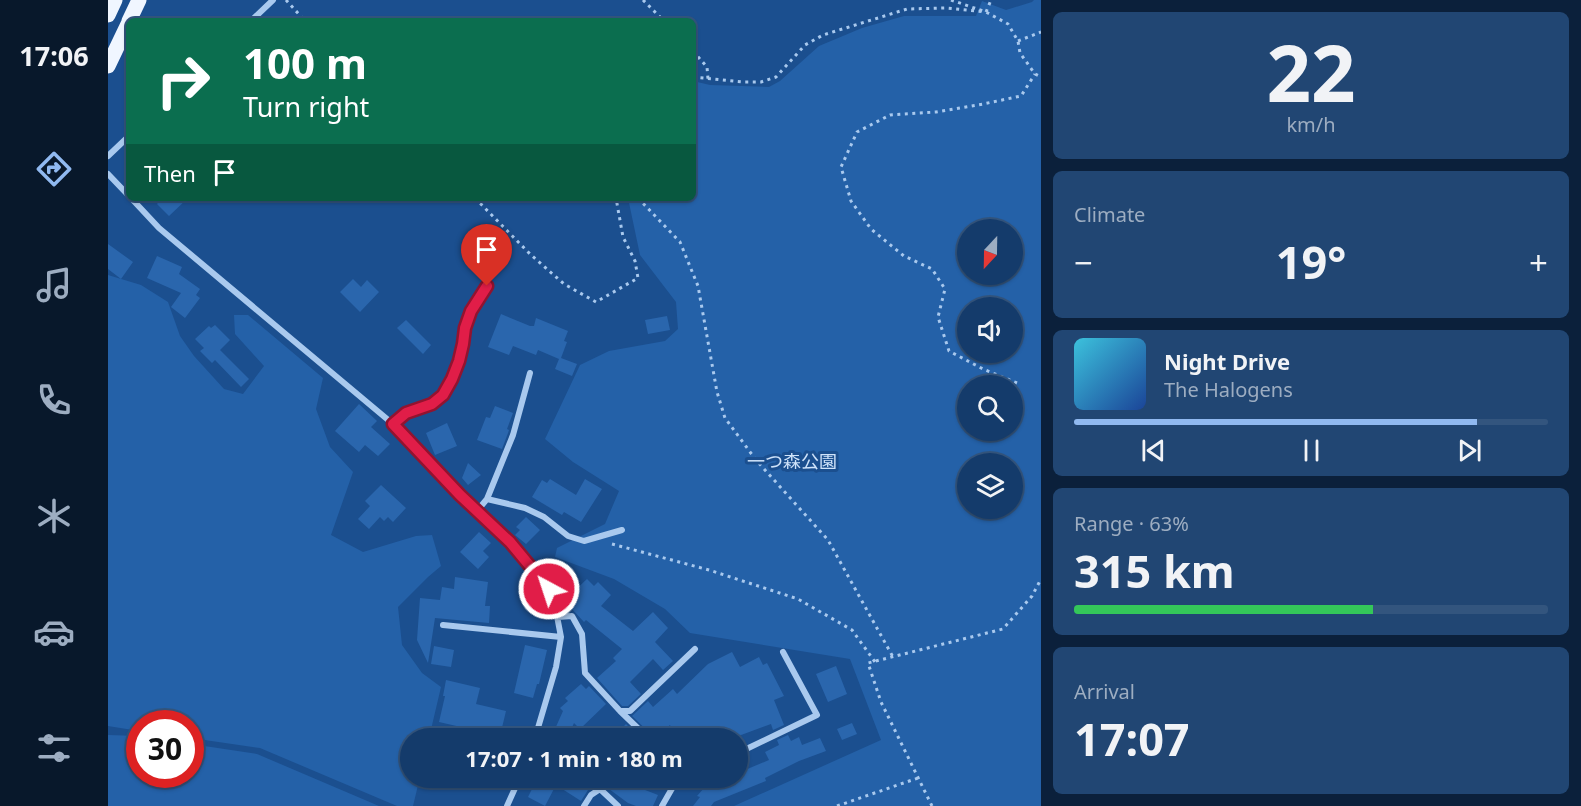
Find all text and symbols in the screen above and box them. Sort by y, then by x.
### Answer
text: 22 [1266,19,1356,125]
text: 100 m [243,34,367,91]
text: 17:06 [19,37,89,74]
icon: right [144,42,222,120]
text: Turn right [243,88,369,125]
text: km/h [1286,111,1336,138]
icon: directions [33,148,75,190]
icon: arrive [208,156,241,189]
text: Then [144,158,196,188]
text: Climate [1074,201,1145,228]
north arrow [957,219,1023,285]
map controls [957,219,1023,519]
pin [461,224,512,286]
text: 19° [1276,231,1346,292]
icon: arrive [470,233,503,266]
text: − [1074,240,1093,285]
text: + [1529,240,1548,285]
icon: music [33,264,75,306]
button: sound [957,297,1023,363]
text: Night Drive [1164,346,1290,376]
button: search [957,375,1023,441]
text: The Halogens [1164,376,1293,403]
icon: phone [33,379,75,421]
icon: previous [1137,434,1170,467]
icon: pause [1295,434,1328,467]
icon: next [1453,434,1486,467]
park label: 一つ森公園 [747,449,837,473]
button: layers [957,453,1023,519]
icon: climate [33,495,75,537]
text: Range · 63% [1074,510,1189,537]
text: 315 km [1074,540,1235,601]
position arrow [517,557,581,621]
icon: car [33,611,75,653]
text: Arrival [1074,678,1135,705]
text: 17:07 [1074,708,1190,769]
speed limit sign: 30 [126,710,204,788]
icon: filters [33,727,75,769]
text: 17:07 · 1 min · 180 m [465,743,683,773]

